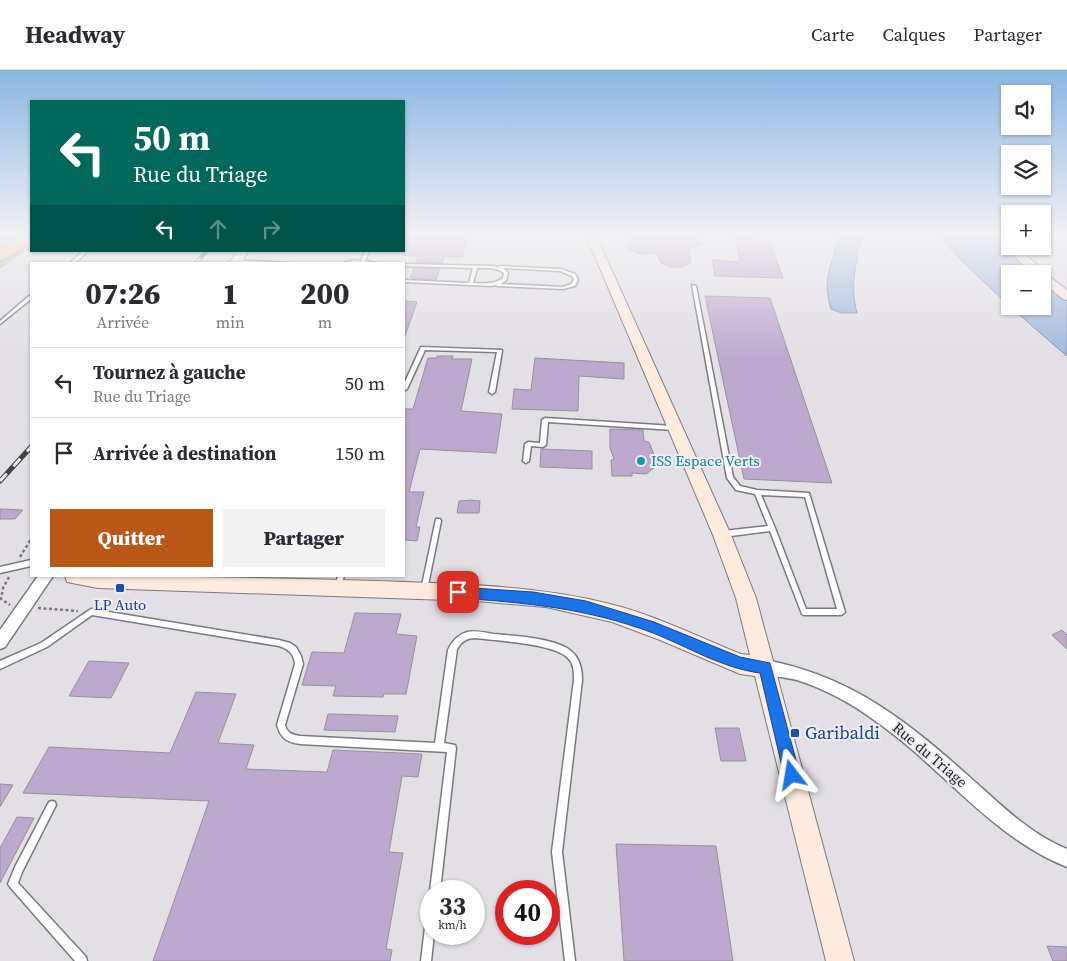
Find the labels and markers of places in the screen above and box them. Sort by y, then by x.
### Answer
place label: ISS Espace Verts [651,450,760,471]
marker: ISS Espace Verts [635,455,647,467]
pin [437,571,479,613]
marker: LP Auto [114,582,126,594]
place label: LP Auto [94,594,146,615]
place label: Garibaldi [805,720,880,745]
marker: Garibaldi [789,727,801,739]

